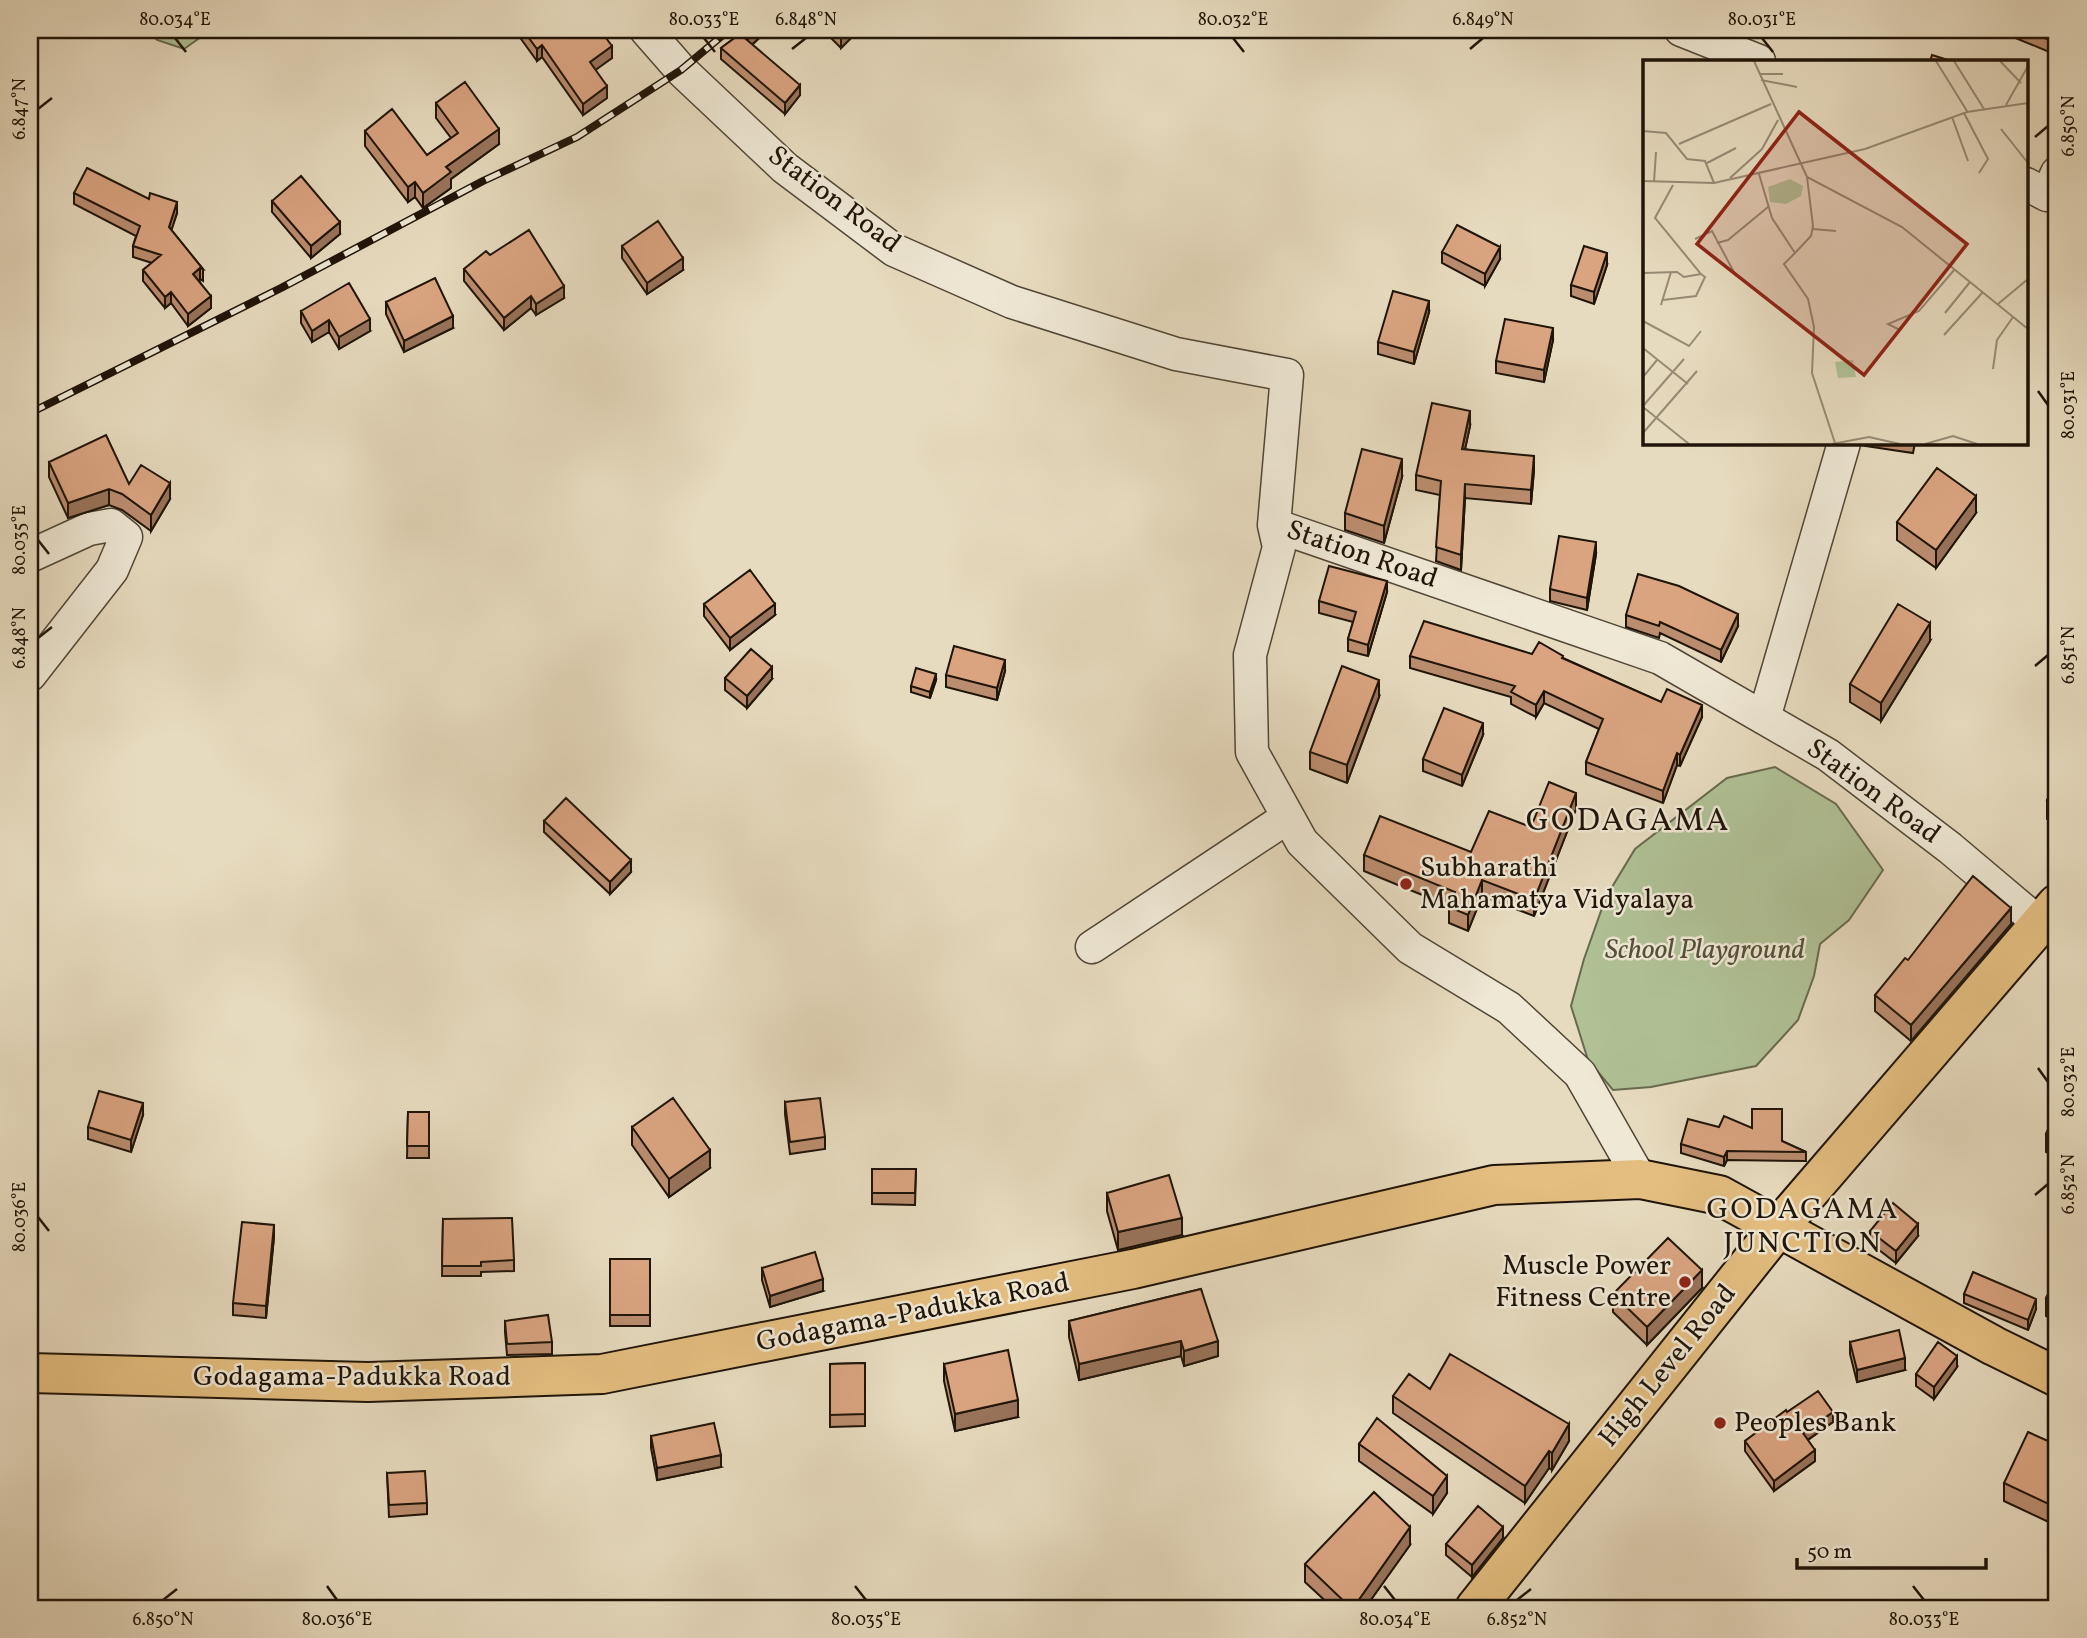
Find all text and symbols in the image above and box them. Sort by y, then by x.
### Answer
text: 80.034°E [139,8,211,33]
text: 80.033°E [669,8,739,33]
text: 6.848°N [775,8,837,33]
text: 80.032°E [1198,8,1269,33]
text: 6.849°N [1452,8,1514,33]
text: 80.031°E [1728,8,1796,33]
inset map [1643,60,2028,444]
text: 6.847°N [8,78,33,140]
text: 6.850°N [2057,95,2082,157]
street label: Station Road [759,137,909,263]
text: 80.031°E [2057,371,2082,439]
text: 80.035°E [8,505,33,575]
street label: Station Road [1281,511,1443,599]
text: 6.848°N [8,607,33,669]
text: 6.851°N [2057,626,2082,684]
street label: Station Road [1798,730,1948,854]
district label: GODAGAMA [1526,800,1730,844]
place label: Subharathi Mahamatya Vidyalaya [1420,849,1694,920]
marker: Subharathi Mahamatya Vidyalaya [1398,876,1414,892]
park label: School Playground [1605,931,1805,970]
text: 80.032°E [2057,1046,2082,1117]
text: 6.852°N [2057,1154,2082,1214]
text: 80.036°E [8,1182,33,1252]
district label: GODAGAMA JUNCTION [1707,1189,1899,1265]
place label: Muscle Power Fitness Centre [1495,1247,1671,1318]
street label: Godagama-Padukka Road [753,1264,1073,1362]
marker: Muscle Power Fitness Centre [1677,1274,1693,1290]
street label: High Level Road [1590,1276,1746,1456]
street label: Godagama-Padukka Road [193,1358,511,1397]
place label: Peoples Bank [1734,1404,1896,1443]
marker: Peoples Bank [1712,1415,1728,1431]
scale bar [1797,1526,1986,1570]
text: 50 m [1807,1538,1852,1567]
text: 6.850°N [132,1608,194,1633]
text: 80.036°E [302,1608,372,1633]
text: 80.035°E [831,1608,901,1633]
text: 80.034°E [1359,1608,1431,1633]
text: 6.852°N [1487,1608,1547,1633]
text: 80.033°E [1889,1608,1959,1633]

